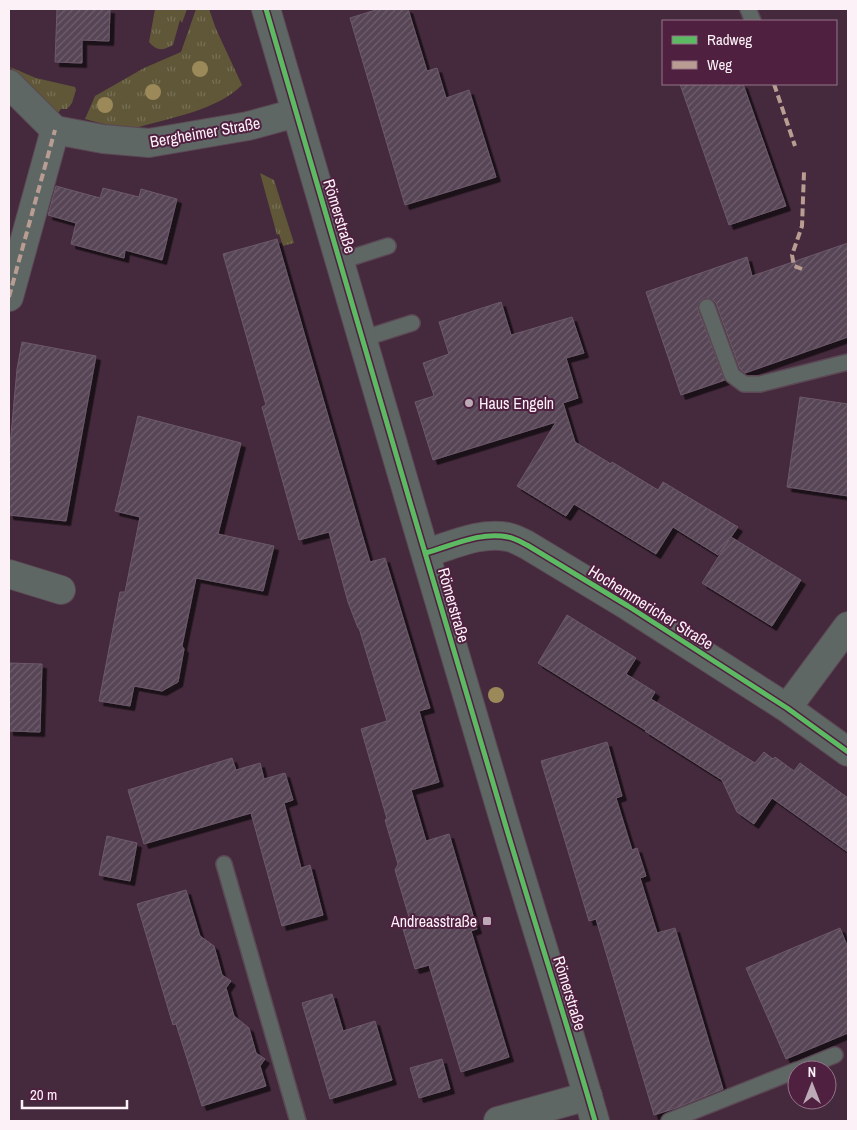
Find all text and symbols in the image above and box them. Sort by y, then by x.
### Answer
legend [662,20,837,85]
text: Radweg [707,29,752,50]
text: Weg [707,54,732,75]
street label: Bergheimer Straße [148,111,262,153]
street label: Römerstraße [318,176,362,256]
place label: Haus Engeln [479,392,554,414]
marker: Haus Engeln [463,397,475,409]
street label: Hochemmericher Straße [584,560,718,654]
street label: Römerstraße [433,565,475,645]
place label: Andreasstraße [390,910,477,932]
marker: Andreasstraße [481,915,493,927]
street label: Römerstraße [548,953,592,1033]
north arrow [787,1060,837,1110]
text: N [808,1063,816,1081]
scale bar [22,1078,128,1110]
text: 20 m [30,1084,57,1105]

